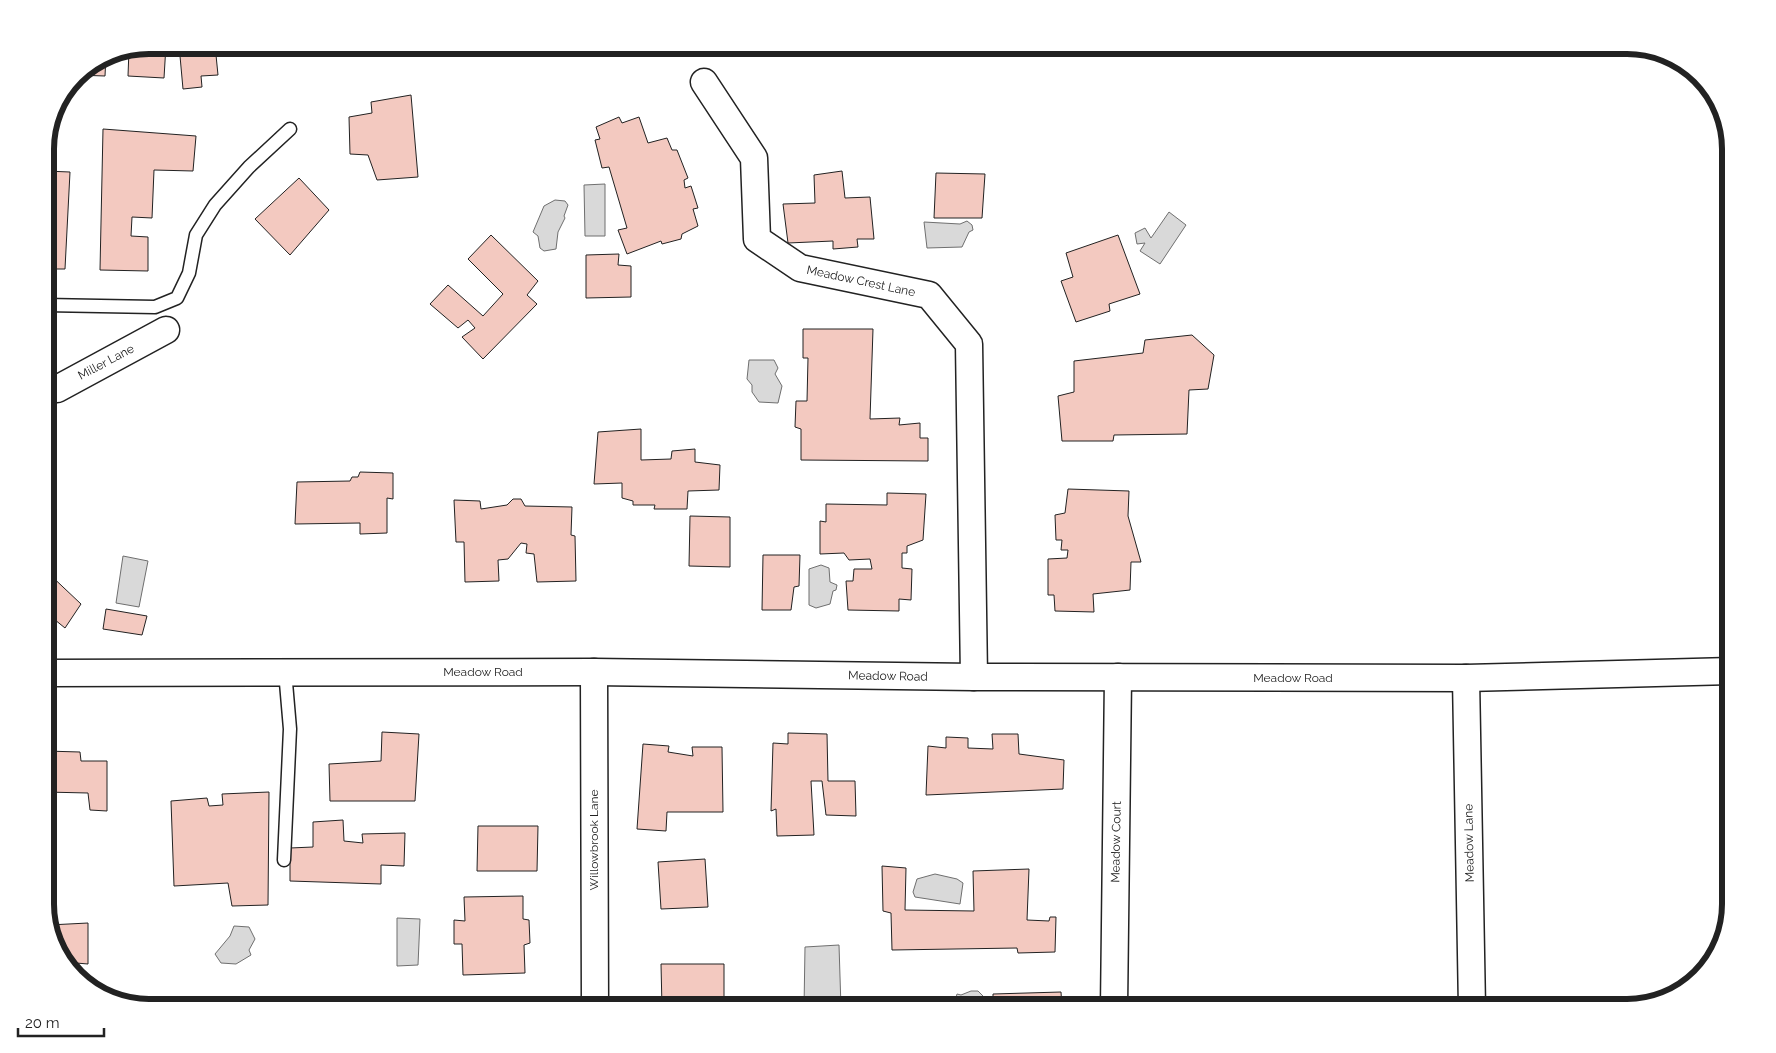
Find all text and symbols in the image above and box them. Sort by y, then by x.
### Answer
street label: Meadow Crest Lane [805,263,917,299]
street label: Miller Lane [76,341,136,383]
street label: Meadow Road [443,665,523,679]
street label: Meadow Road [848,668,928,684]
street label: Meadow Road [1253,671,1333,685]
street label: Willowbrook Lane [587,789,601,891]
street label: Meadow Court [1108,801,1124,883]
street label: Meadow Lane [1461,804,1477,882]
scale bar [18,1006,104,1038]
text: 20 m [25,1014,60,1032]

